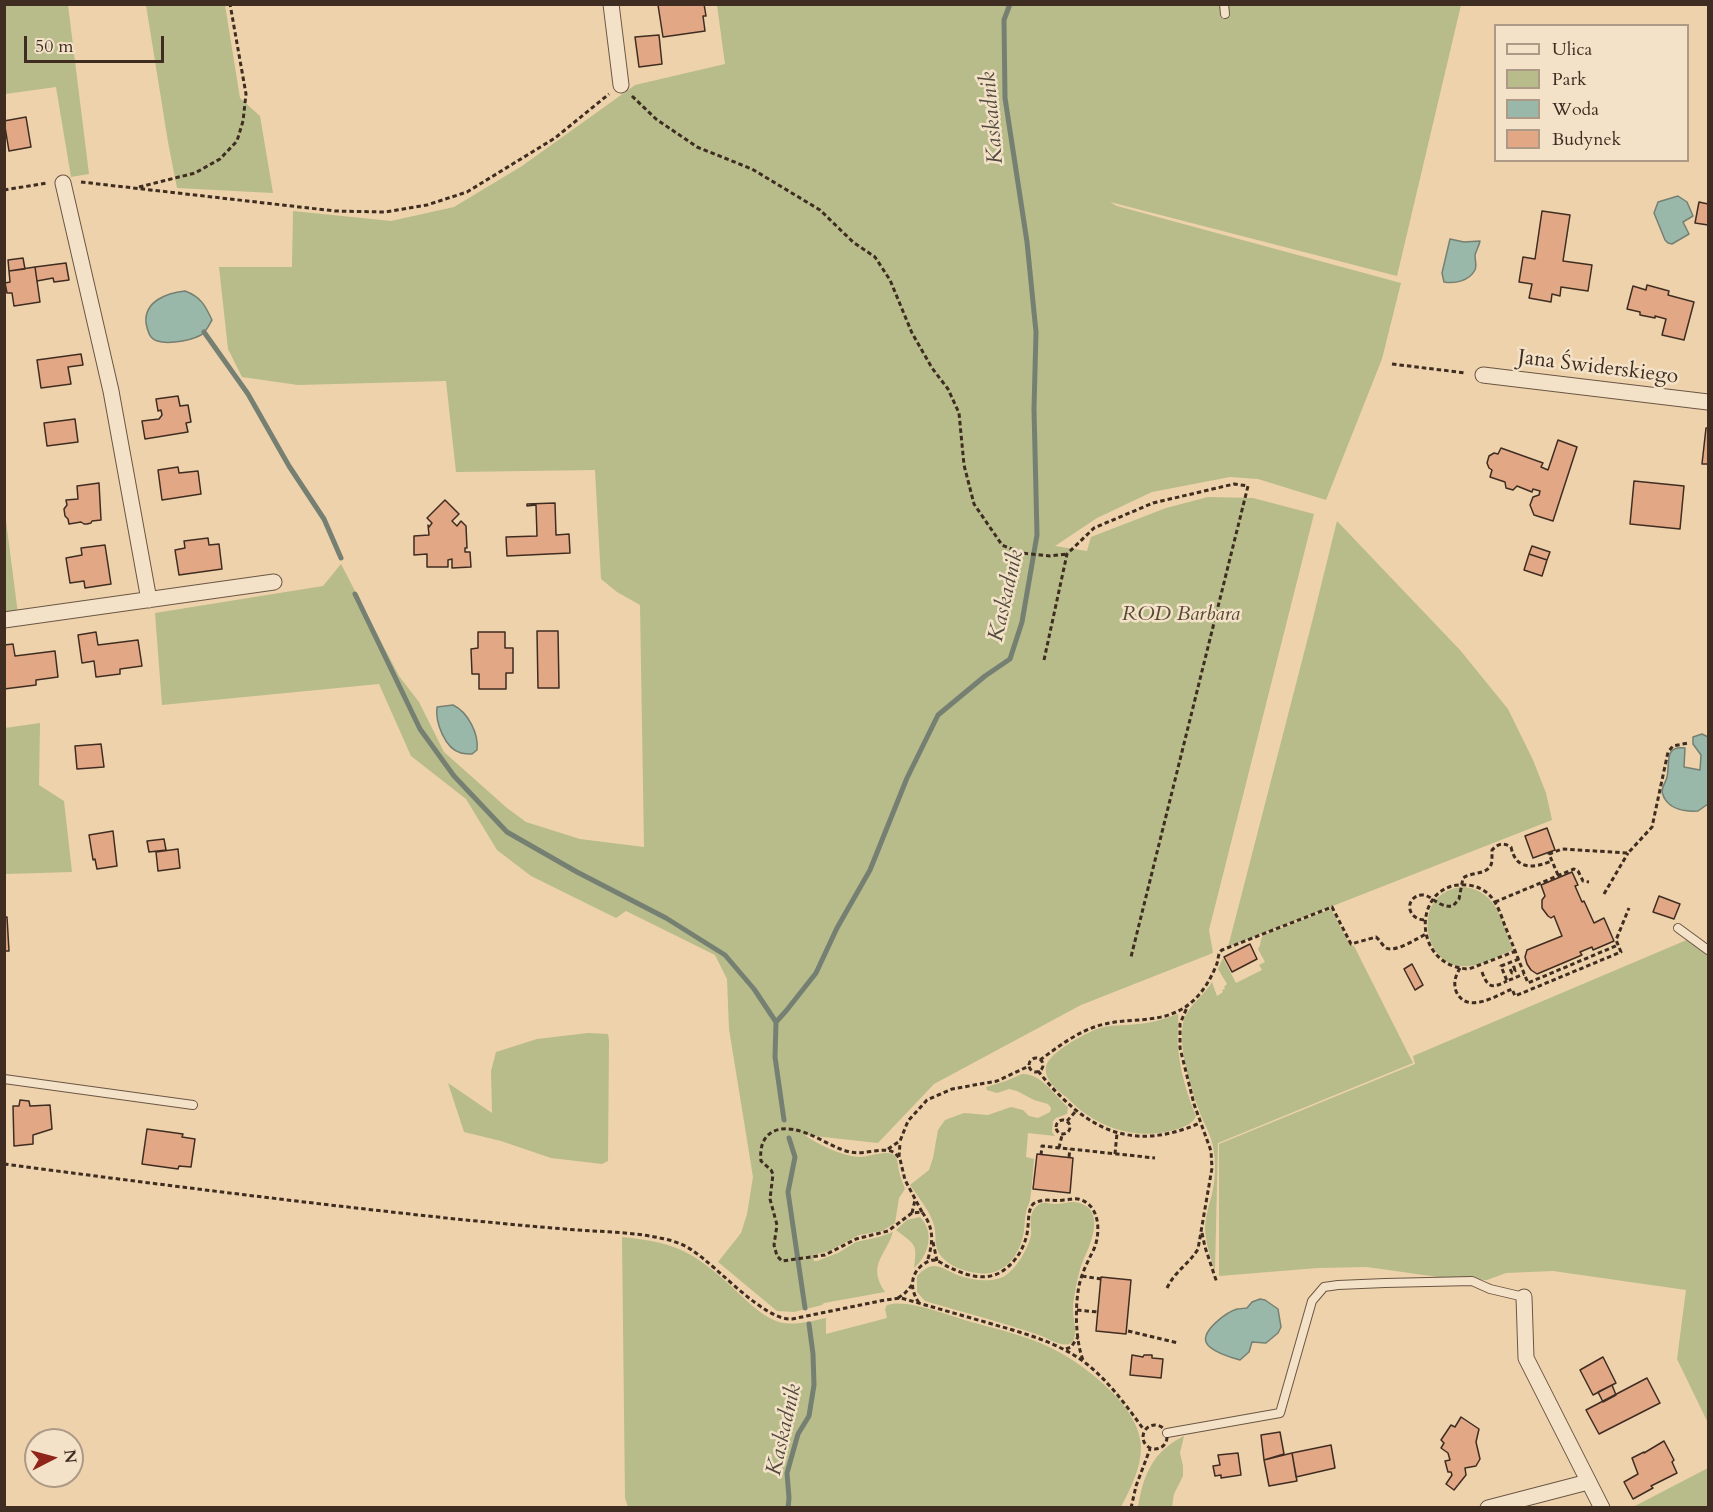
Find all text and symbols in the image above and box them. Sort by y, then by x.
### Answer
scale bar [27,24,166,62]
legend [1494,24,1689,162]
text: 50 m [35,34,74,59]
text: Ulica [1552,37,1592,62]
text: Park [1552,67,1587,92]
water label: Kaskadnik [976,71,1010,165]
text: Woda [1552,97,1599,122]
text: Budynek [1552,127,1621,152]
street label: Jana Świderskiego [1516,346,1680,390]
water label: Kaskadnik [984,548,1030,644]
park label: ROD Barbara [1122,602,1240,628]
water label: Kaskadnik [762,1382,808,1478]
north arrow [24,1428,84,1488]
text: N [58,1448,82,1464]

